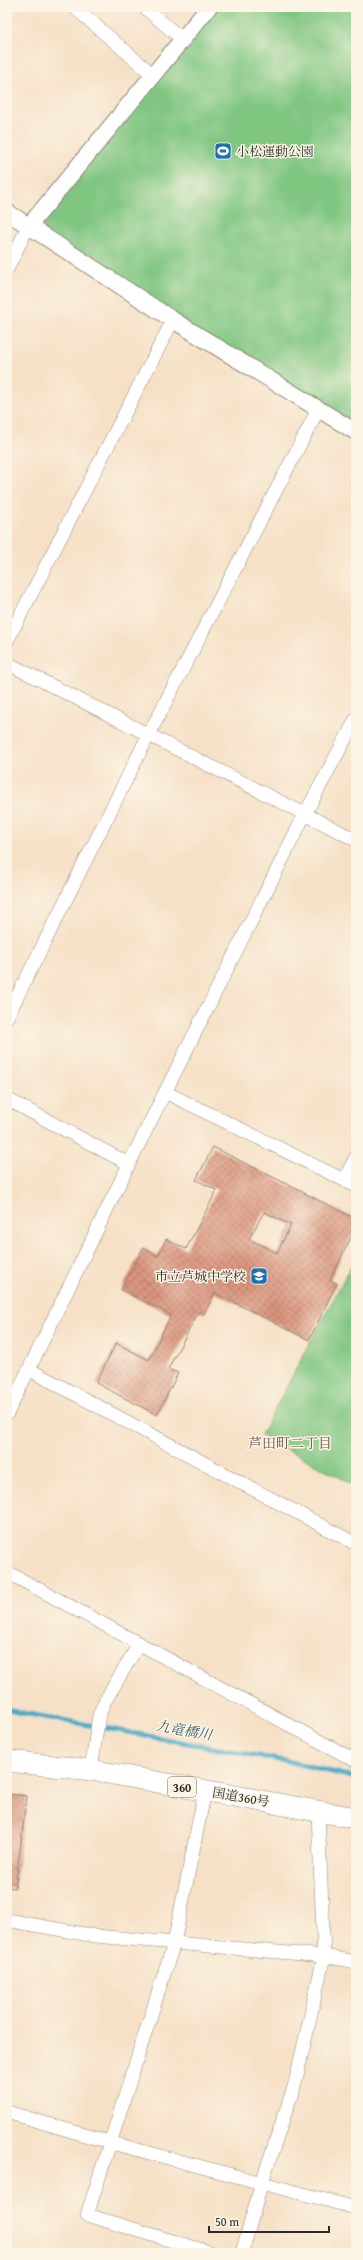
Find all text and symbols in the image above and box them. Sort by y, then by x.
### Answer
sports icon: 小松運動公園 [213,141,233,161]
place label: 小松運動公園 [236,142,314,161]
school or university icon: 市立芦城中学校 [249,1266,269,1286]
place label: 市立芦城中学校 [155,1267,246,1286]
district label: 芦田町二丁目 [248,1433,332,1453]
water label: 九竜橋川 [155,1715,215,1745]
road number: 360 [168,1777,196,1797]
street label: 国道360号 [211,1783,271,1811]
scale bar [209,2208,329,2234]
text: 50 m [215,2213,239,2230]

